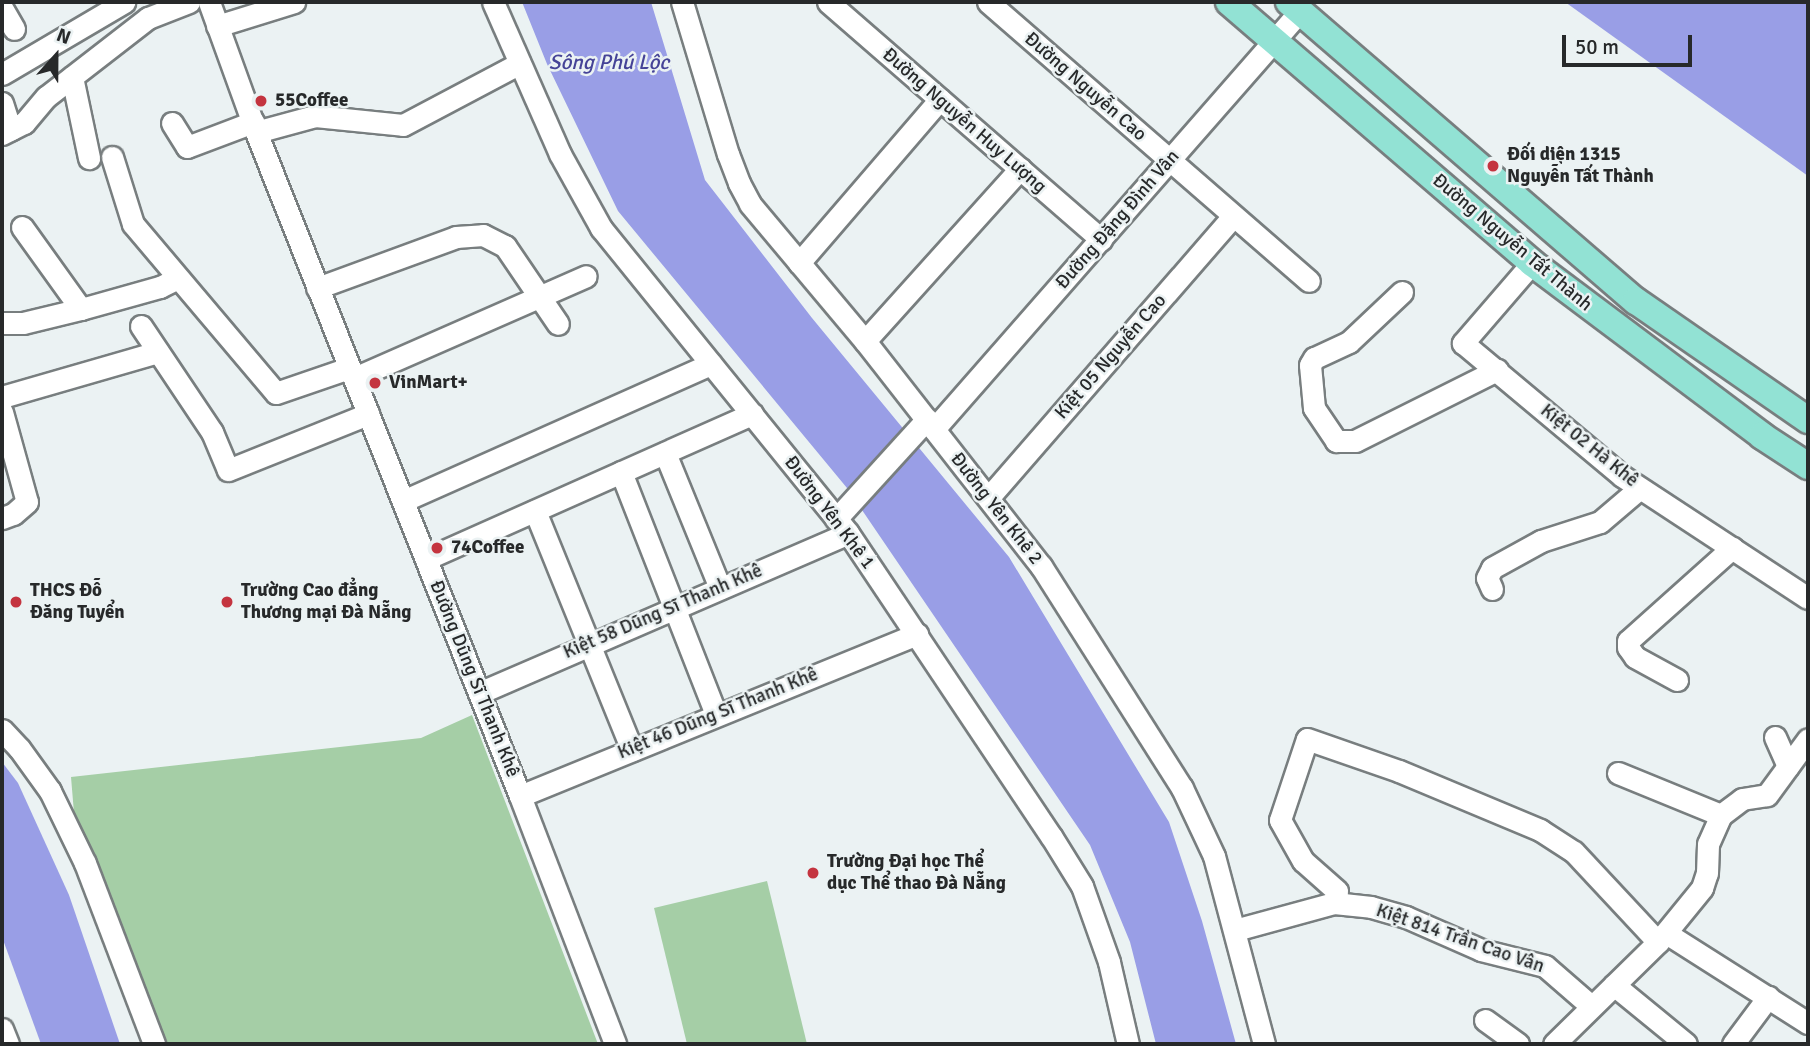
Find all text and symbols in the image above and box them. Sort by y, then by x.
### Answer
north arrow [21,21,91,91]
scale bar [1565,21,1694,65]
text: N [53,23,74,50]
street label: Đường Nguyễn Cao [1019,28,1151,146]
text: 50 m [1575,34,1619,60]
street label: Đường Nguyễn Huy Lượng [877,43,1051,199]
water label: Sông Phú Lộc [549,49,669,75]
place label: 55Coffee [275,90,348,112]
marker: 55Coffee [253,93,269,109]
place label: Đối diện 1315 Nguyễn Tất Thành [1507,144,1654,188]
street label: Đường Đặng Đình Vân [1051,146,1185,294]
marker: Đối diện 1315 Nguyễn Tất Thành [1485,158,1501,174]
street label: Đường Nguyễn Tất Thành [1427,169,1597,317]
street label: Kiệt 05 Nguyễn Cao [1050,290,1172,424]
place label: VinMart+ [389,372,468,394]
marker: VinMart+ [367,375,383,391]
street label: Kiệt 02 Hà Khê [1535,400,1643,492]
street label: Đường Yên Khê 2 [945,448,1047,570]
street label: Đường Yên Khê 1 [779,452,879,574]
place label: 74Coffee [451,537,524,559]
marker: 74Coffee [429,540,445,556]
street label: Kiệt 58 Dũng Sĩ Thanh Khê [560,560,766,664]
street label: Đường Dũng Sĩ Thanh Khê [424,577,524,781]
place label: THCS Đỗ Đăng Tuyển [30,580,125,624]
place label: Trường Cao đẳng Thương mại Đà Nẵng [241,580,412,624]
marker: THCS Đỗ Đăng Tuyển [8,594,24,610]
marker: Trường Cao đẳng Thương mại Đà Nẵng [219,594,235,610]
street label: Kiệt 46 Dũng Sĩ Thanh Khê [614,663,822,765]
place label: Trường Đại học Thể dục Thể thao Đà Nẵng [827,851,1006,895]
marker: Trường Đại học Thể dục Thể thao Đà Nẵng [805,865,821,881]
street label: Kiệt 814 Trần Cao Vân [1373,900,1547,978]

